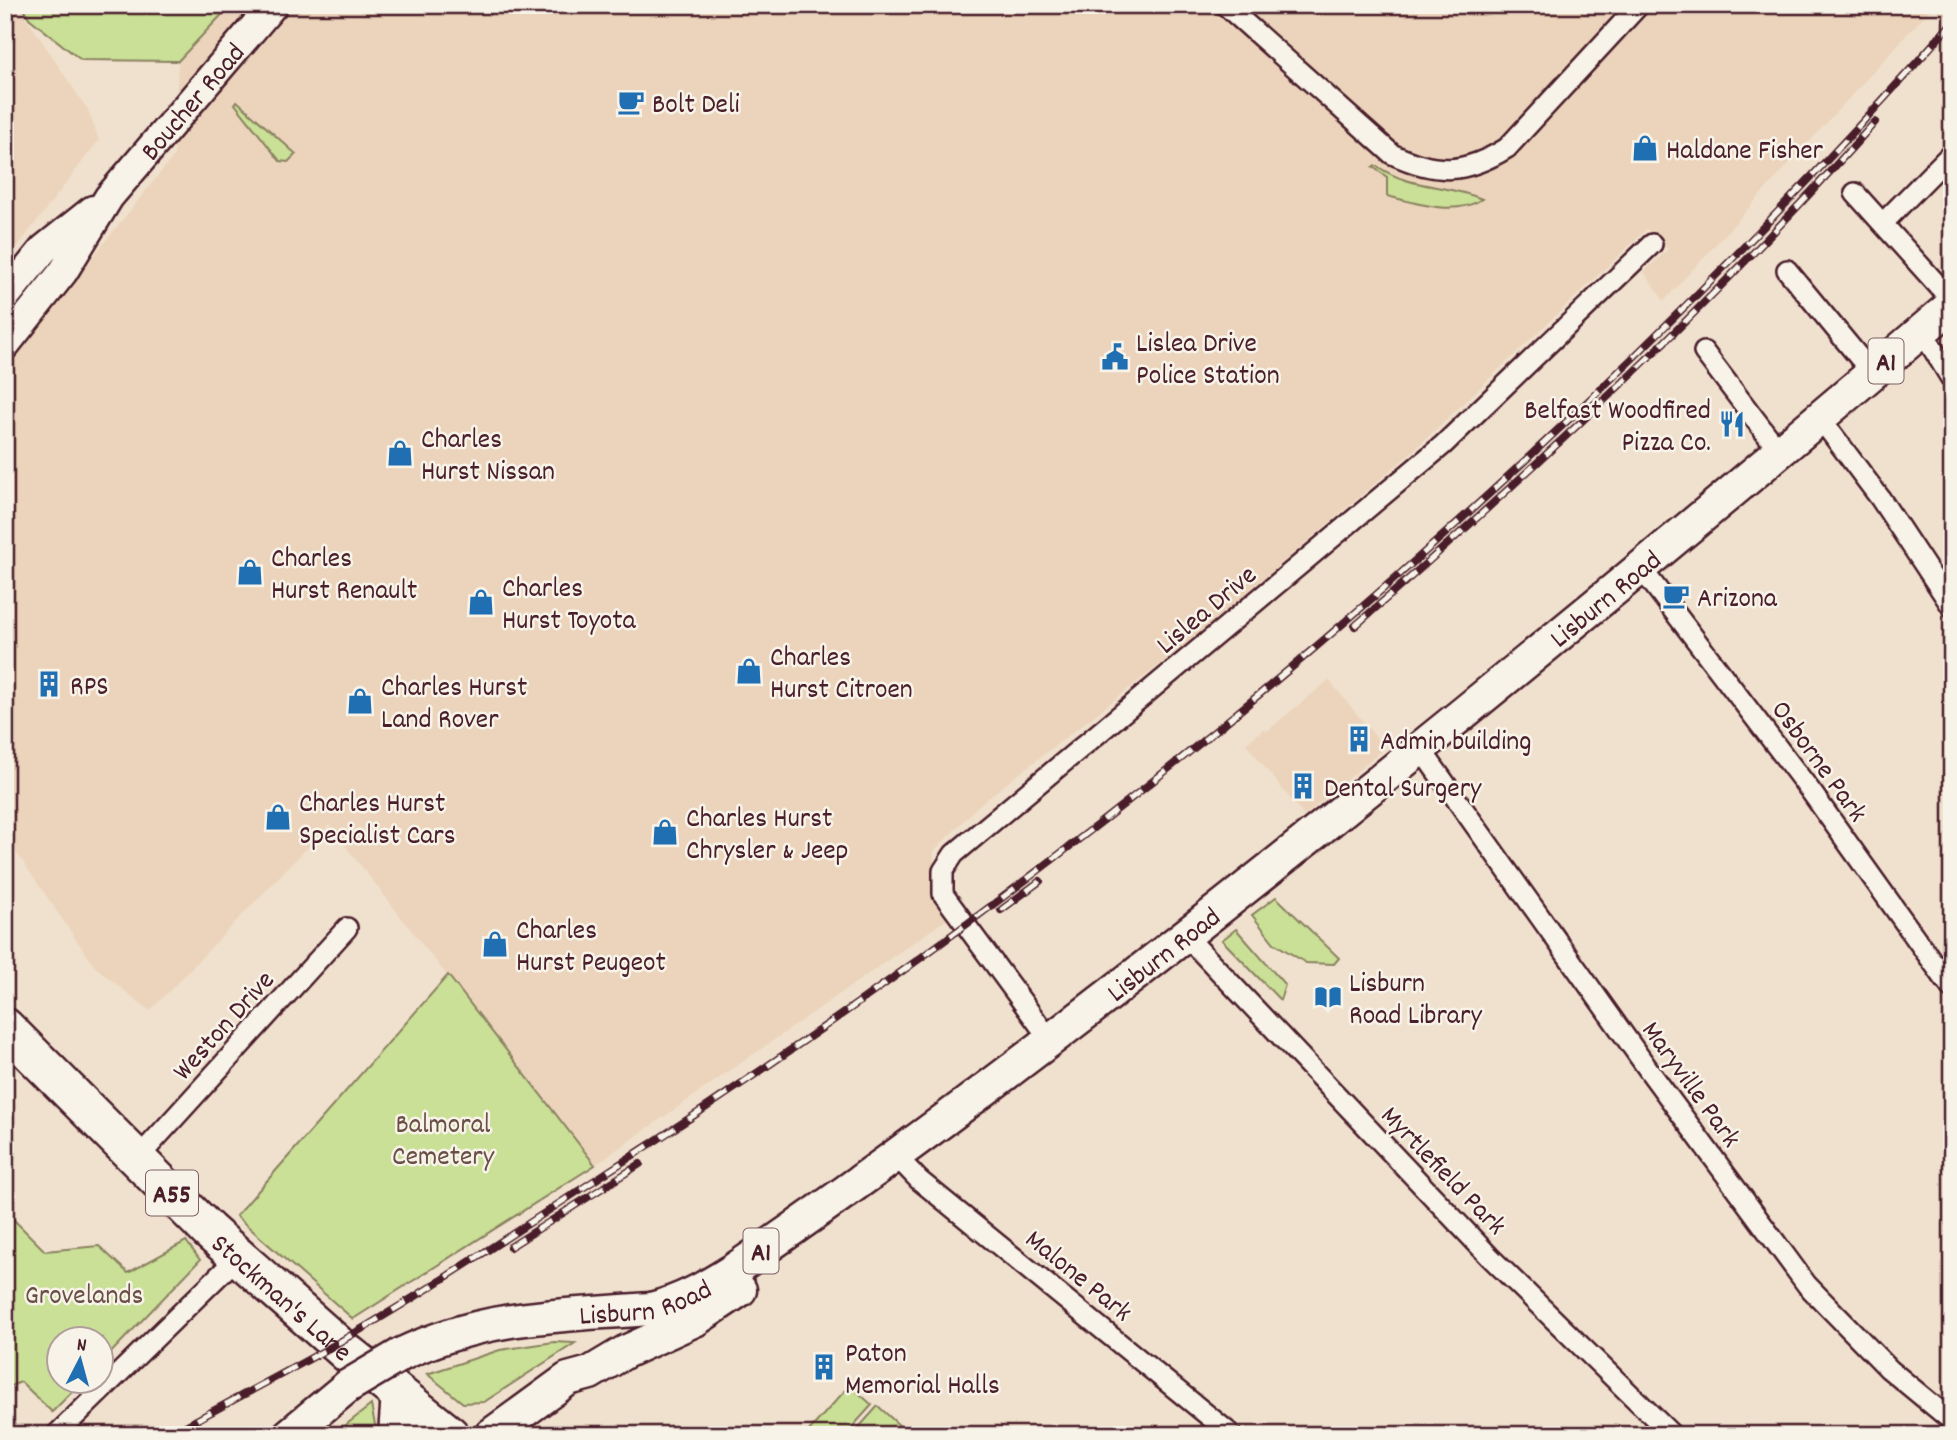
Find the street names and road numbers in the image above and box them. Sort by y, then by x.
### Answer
street label: Boucher Road [133,36,257,171]
road number: A1 [1868,338,1904,384]
street label: Lisburn Road [1543,543,1672,660]
street label: Lislea Drive [1149,558,1267,666]
street label: Osborne Park [1759,694,1875,832]
street label: Lisburn Road [1100,900,1231,1014]
street label: Weston Drive [165,963,286,1091]
street label: Maryville Park [1629,1014,1749,1157]
street label: Myrtlefield Park [1369,1099,1514,1246]
road number: A55 [146,1170,198,1216]
street label: Malone Park [1015,1222,1139,1334]
street label: Stockman's Lane [200,1226,359,1373]
road number: A1 [744,1228,778,1274]
street label: Lisburn Road [578,1272,720,1339]

